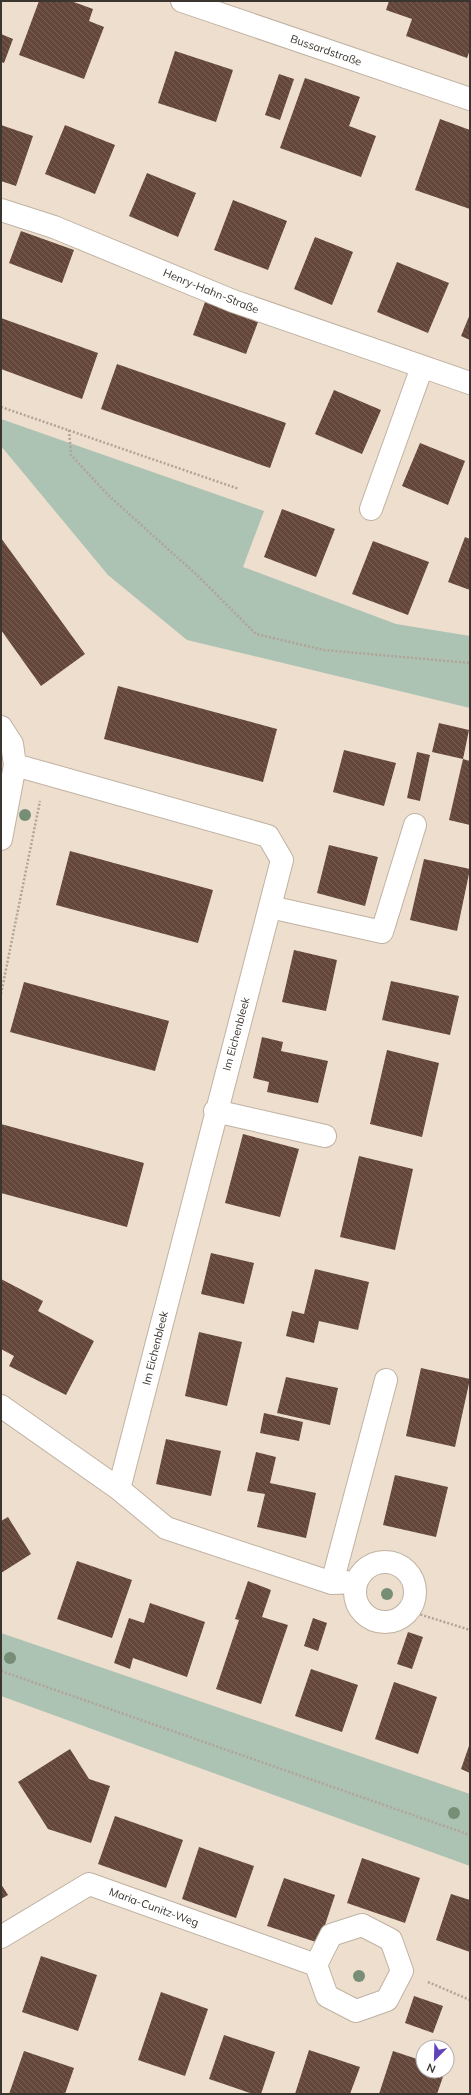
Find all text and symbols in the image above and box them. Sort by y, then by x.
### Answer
street label: Bussardstraße [288,31,364,69]
street label: Henry-Hahn-Straße [161,265,261,317]
street label: Im Eichenbleek [219,995,253,1072]
street label: Im Eichenbleek [139,1309,171,1386]
street label: Maria-Cunitz-Weg [107,1884,201,1930]
north arrow [415,2039,455,2079]
text: N [425,2060,438,2076]

